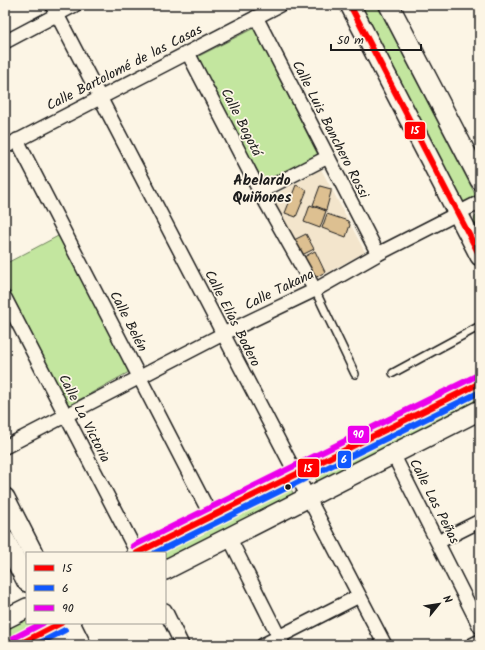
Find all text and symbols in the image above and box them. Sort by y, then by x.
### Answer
street label: Calle Bartolomé de las Casas [43,19,206,117]
scale bar [331,26,421,52]
text: 50 m [337,31,364,50]
street label: Calle Luis Banchero Rossi [286,57,375,203]
street label: Calle Bogotá [215,84,268,162]
line badge: 15 [404,121,426,140]
text: 15 [411,122,421,140]
district label: Abelardo Quiñones [233,169,291,210]
street label: Calle Takana [241,264,318,316]
street label: Calle Elías Bodero [198,266,266,371]
street label: Calle Belén [103,287,153,356]
street label: Calle La Victoria [52,370,116,467]
line badge: 90 [347,425,370,444]
text: 90 [352,426,364,444]
line badge: 6 [337,450,352,469]
text: 6 [341,451,347,469]
street label: Calle Las Peñas [403,455,465,548]
line badge: 15 [297,458,320,478]
text: 15 [304,460,314,478]
unlabelled marker [283,482,293,492]
legend [26,552,166,624]
text: 15 [62,559,74,578]
text: 6 [62,579,69,598]
north arrow [419,584,459,624]
text: N [437,592,456,607]
text: 90 [62,599,74,618]

